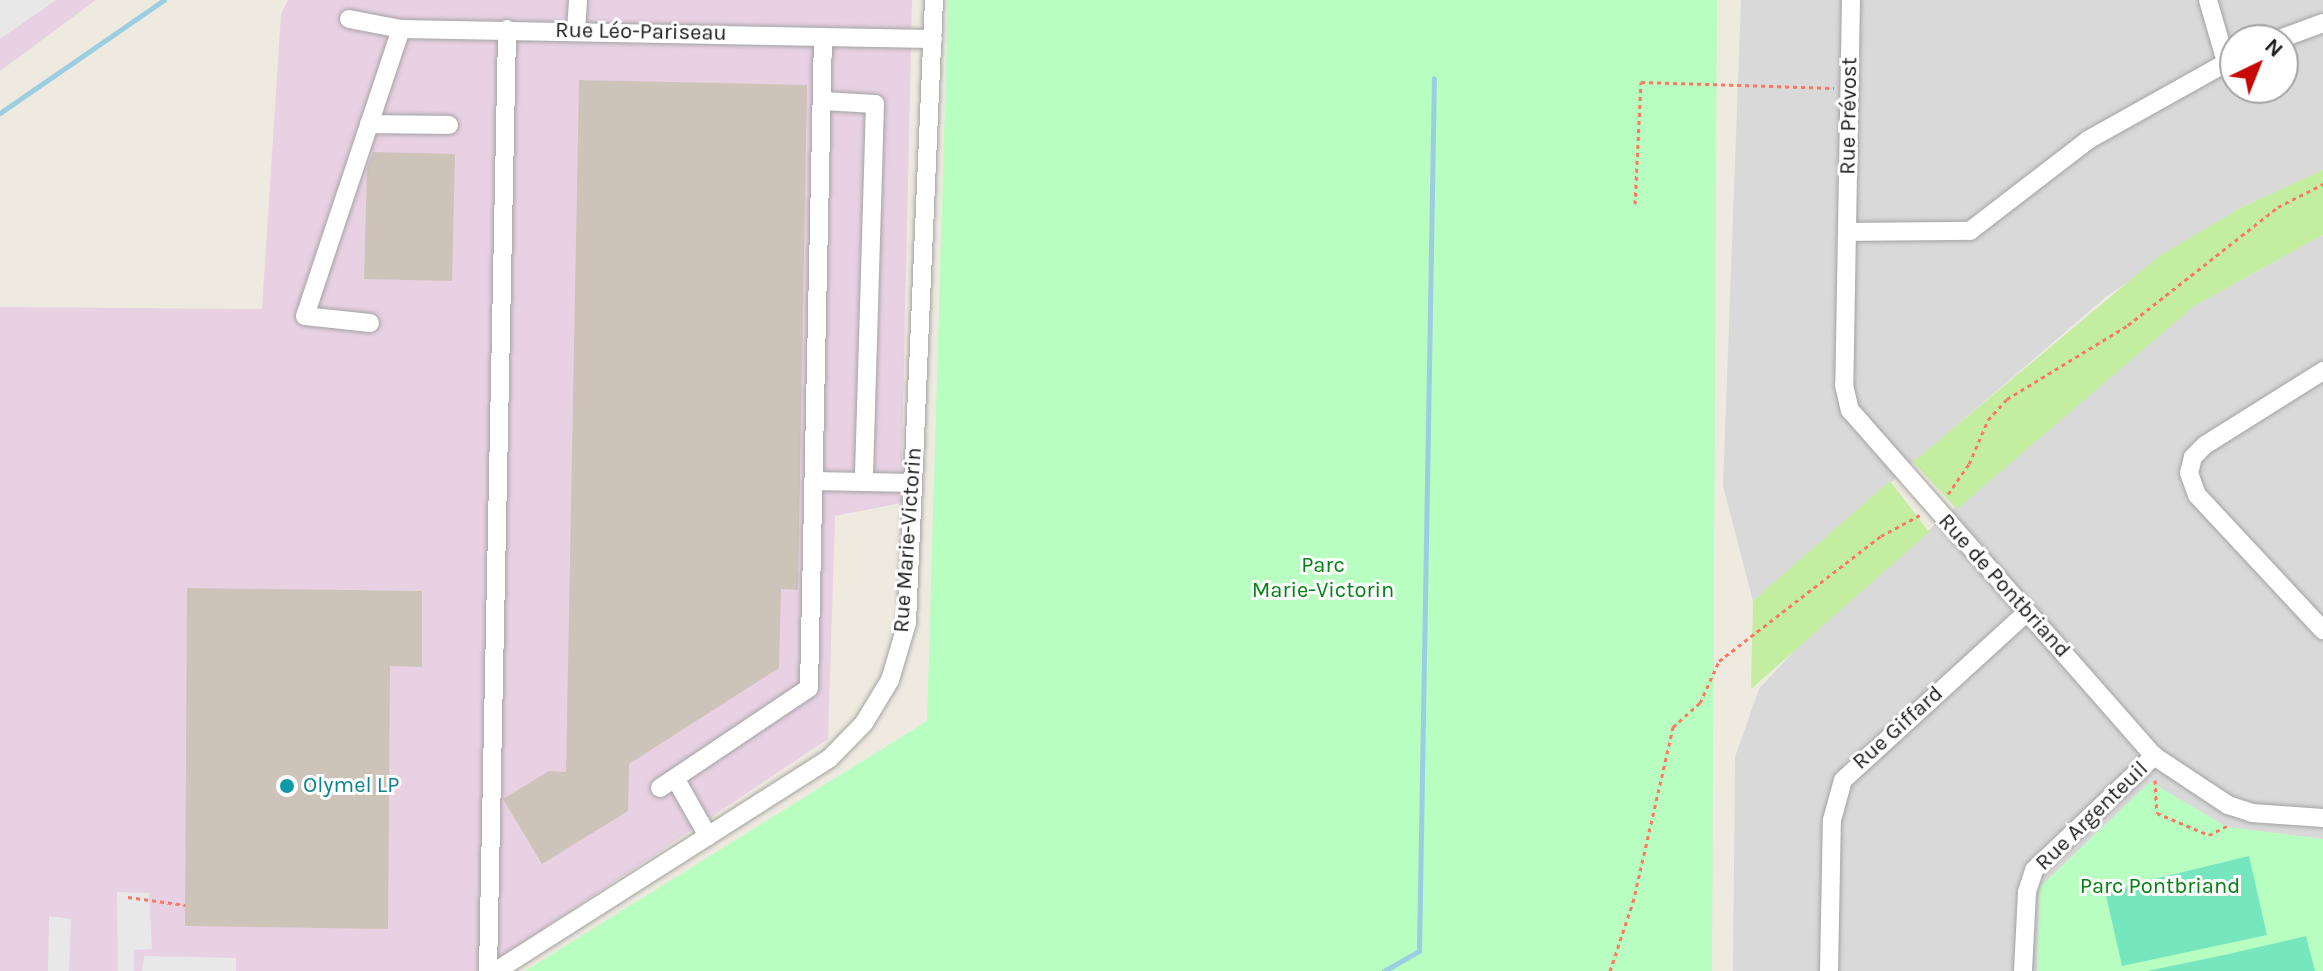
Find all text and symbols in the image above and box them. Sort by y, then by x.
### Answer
street label: Rue Léo-Pariseau [555,17,727,47]
north arrow [2219,24,2299,104]
text: N [2259,33,2289,63]
street label: Rue Prévost [1835,57,1863,175]
street label: Rue Marie-Victorin [888,446,928,634]
street label: Rue de Pontbriand [1932,509,2076,663]
park label: Parc Marie-Victorin [1252,552,1394,604]
street label: Rue Giffard [1847,681,1949,775]
street label: Rue Argenteuil [2030,756,2154,876]
place label: Olymel LP [303,773,399,799]
marker: Olymel LP [278,777,296,795]
park label: Parc Pontbriand [2080,874,2240,900]

